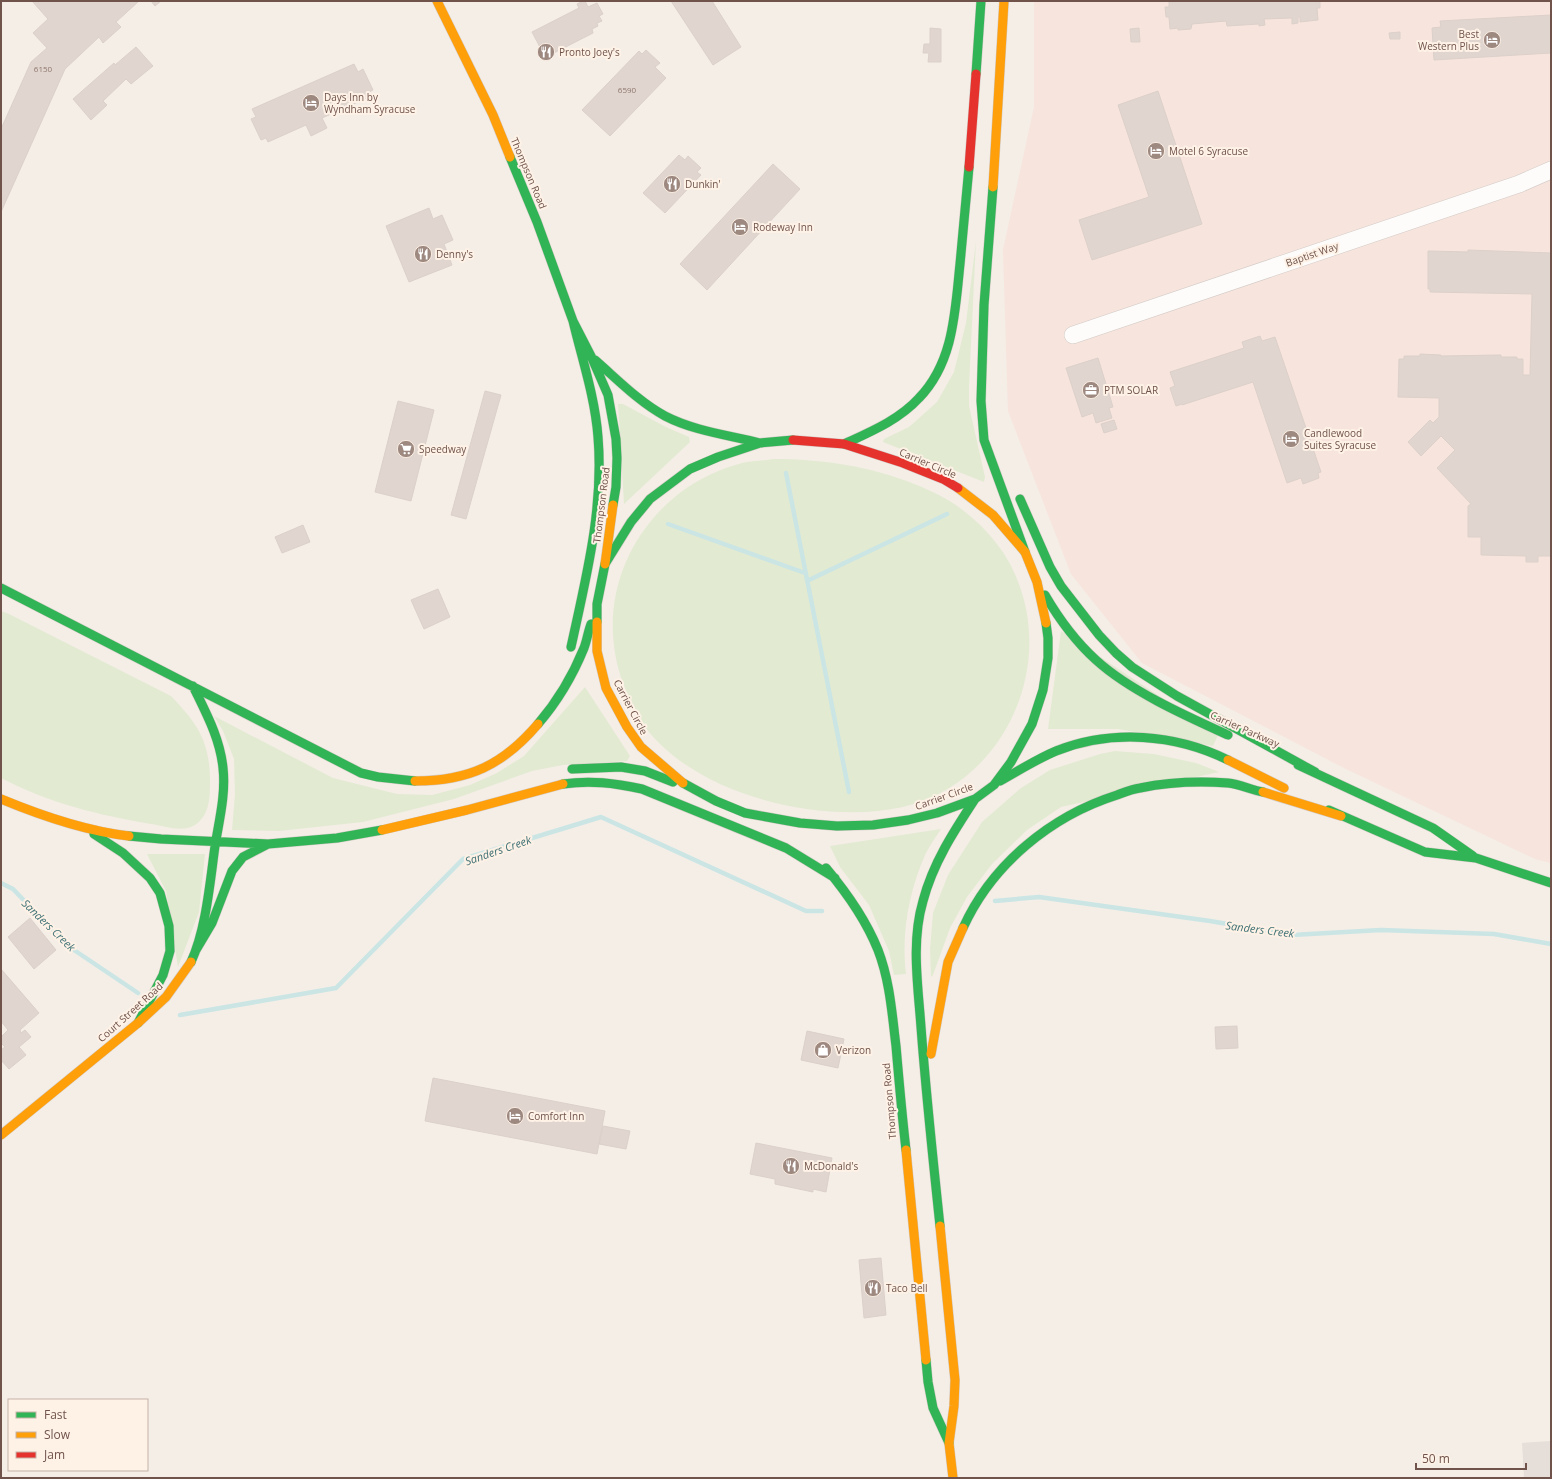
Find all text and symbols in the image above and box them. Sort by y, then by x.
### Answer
place label: Best Western Plus [1418,27,1479,53]
hotel icon: Best Western Plus [1482,30,1502,50]
restaurant icon: Pronto Joey's [536,42,556,62]
place label: Pronto Joey's [559,45,620,59]
house number: 6150 [34,63,53,74]
house number: 6590 [618,84,637,95]
place label: Days Inn by Wyndham Syracuse [324,90,416,116]
hotel icon: Days Inn by Wyndham Syracuse [301,93,321,113]
street label: Thompson Road [508,135,550,211]
hotel icon: Motel 6 Syracuse [1146,141,1166,161]
place label: Motel 6 Syracuse [1169,144,1248,158]
restaurant icon: Dunkin' [662,174,682,194]
place label: Dunkin' [685,177,721,191]
hotel icon: Rodeway Inn [730,217,750,237]
place label: Rodeway Inn [753,220,813,234]
street label: Baptist Way [1284,238,1341,270]
restaurant icon: Denny's [413,244,433,264]
place label: Denny's [436,247,473,261]
office icon: PTM SOLAR [1081,380,1101,400]
place label: PTM SOLAR [1104,383,1158,397]
place label: Candlewood Suites Syracuse [1304,426,1377,452]
hotel icon: Candlewood Suites Syracuse [1281,429,1301,449]
supermarket icon: Speedway [396,439,416,459]
place label: Speedway [419,442,467,456]
street label: Carrier Circle [897,445,959,481]
street label: Thompson Road [589,466,613,544]
street label: Carrier Circle [611,677,652,737]
street label: Carrier Parkway [1208,708,1283,751]
street label: Carrier Circle [913,779,975,813]
water label: Sanders Creek [463,831,534,868]
water label: Sanders Creek [19,896,79,955]
water label: Sanders Creek [1225,917,1296,941]
street label: Court Street Road [94,979,166,1045]
shop icon: Verizon [813,1040,833,1060]
place label: Verizon [836,1043,871,1057]
street label: Thompson Road [879,1062,899,1140]
hotel icon: Comfort Inn [505,1106,525,1126]
place label: Comfort Inn [528,1109,584,1123]
restaurant icon: McDonald's [781,1156,801,1176]
place label: McDonald's [804,1159,859,1173]
restaurant icon: Taco Bell [863,1278,883,1298]
place label: Taco Bell [886,1281,928,1295]
legend [8,1399,148,1471]
text: Fast [44,1406,67,1423]
text: Slow [44,1426,71,1443]
scale bar [1416,1445,1526,1471]
text: Jam [43,1446,65,1463]
text: 50 m [1422,1450,1450,1467]

